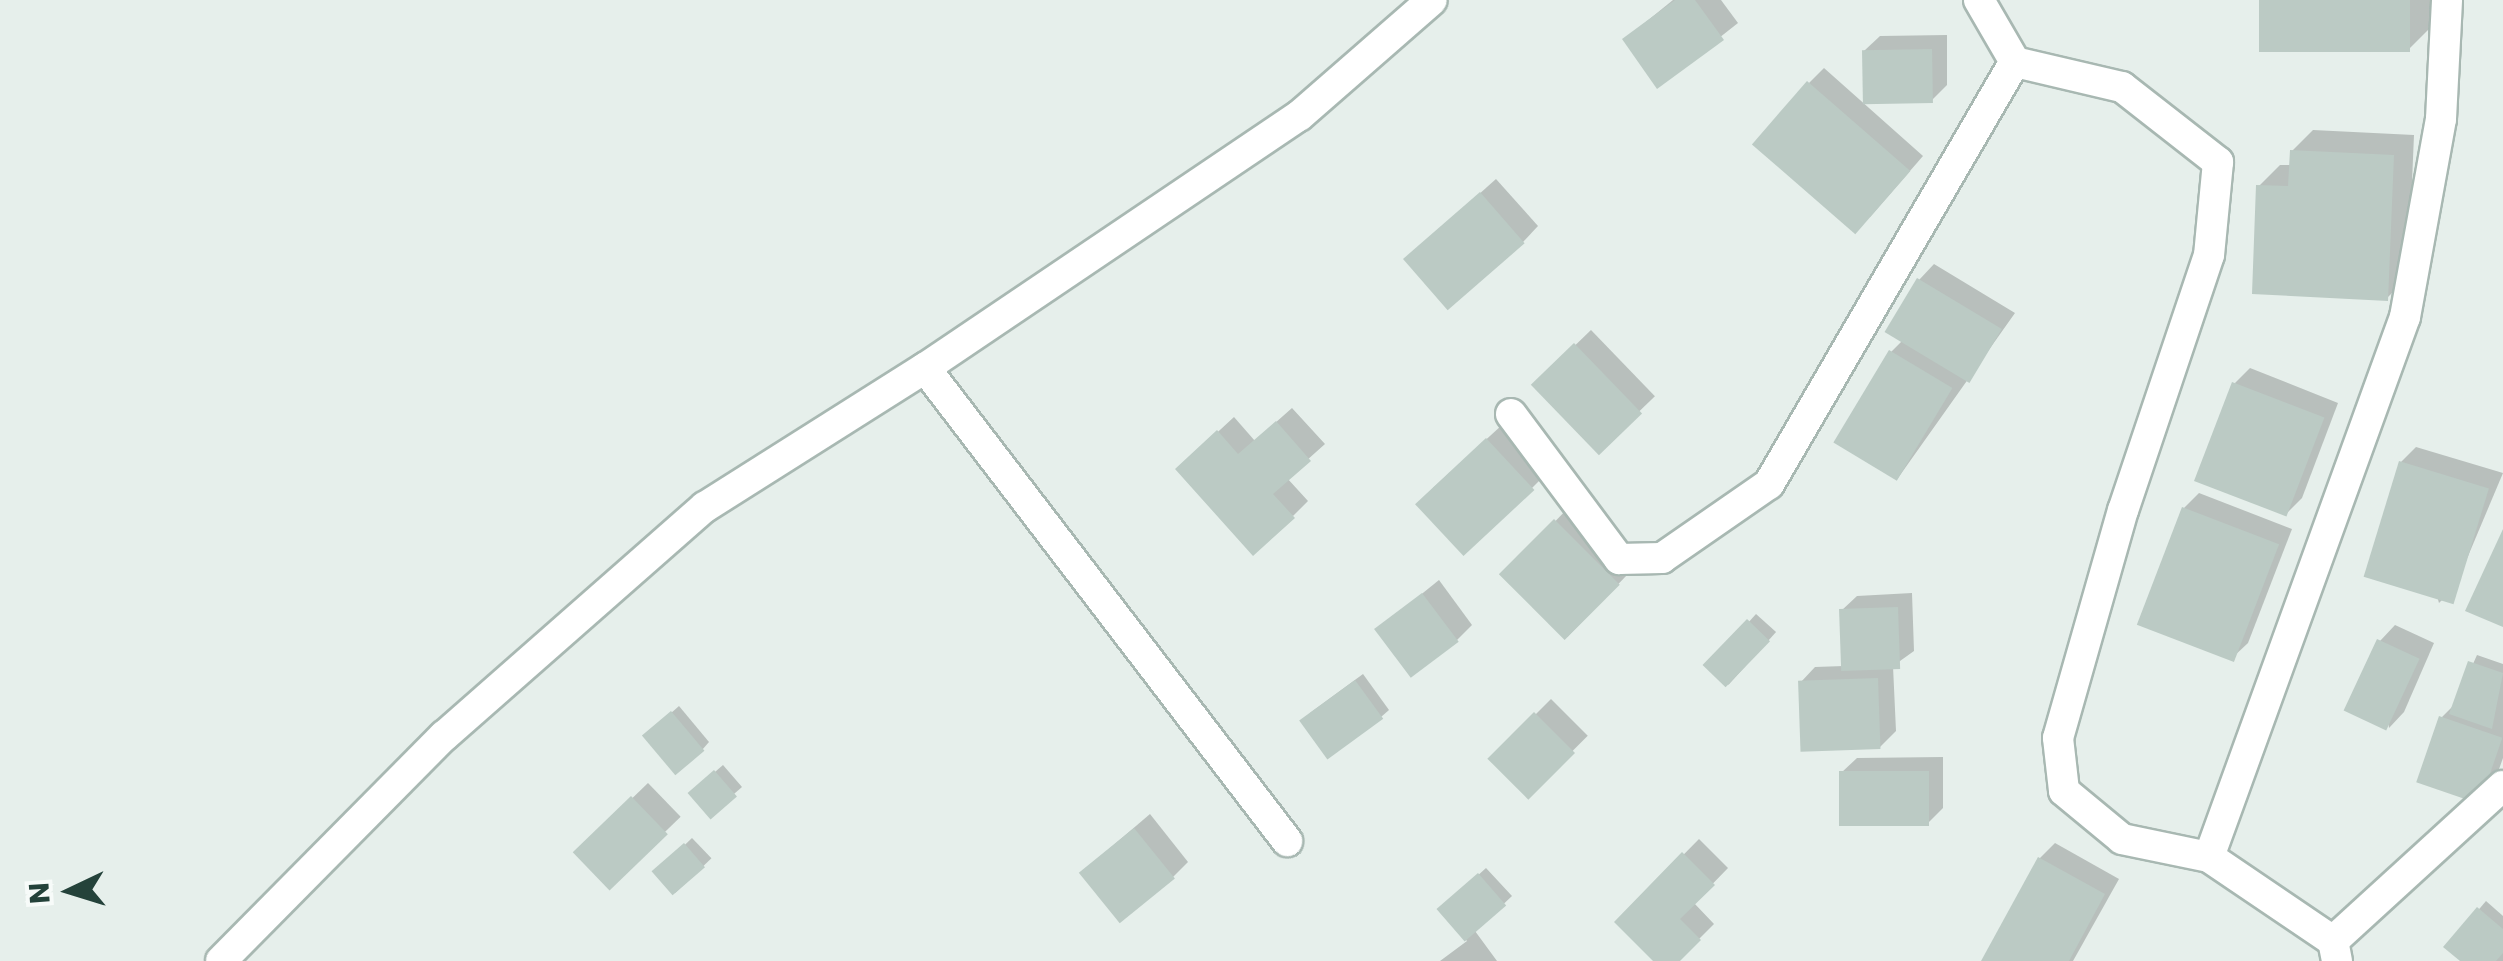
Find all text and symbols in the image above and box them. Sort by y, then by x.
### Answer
north arrow [20,841,120,941]
text: N [19,881,60,905]

